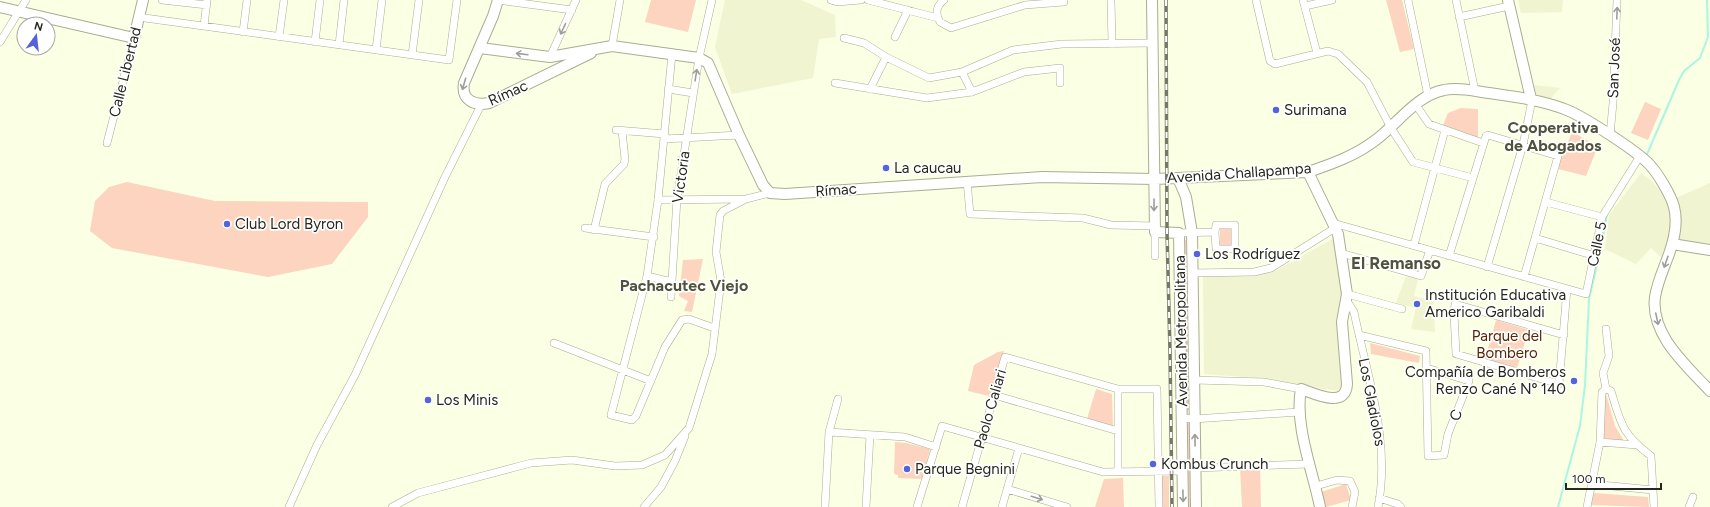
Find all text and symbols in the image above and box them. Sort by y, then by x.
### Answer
one-way arrow [1613,7,1620,20]
north arrow [16,16,56,56]
text: N [33,19,44,34]
one-way arrow [559,22,566,34]
street label: Calle Libertad [105,25,145,119]
street label: San José [1604,37,1624,99]
one-way arrow [516,50,529,58]
one-way arrow [692,69,700,82]
street label: Rímac [485,76,531,110]
one-way arrow [460,78,467,91]
place label: Surimana [1284,101,1347,119]
marker: Surimana [1271,105,1281,115]
district label: Cooperativa de Abogados [1505,118,1602,155]
street label: Victoria [668,150,694,204]
place label: La caucau [894,159,961,177]
street label: Avenida Challapampa [1166,159,1312,187]
marker: La caucau [881,163,891,173]
street label: Rímac [815,180,857,200]
one-way arrow [1150,198,1158,211]
place label: Club Lord Byron [235,215,343,233]
marker: Club Lord Byron [222,219,232,229]
street label: Calle 5 [1583,220,1611,268]
place label: Los Rodríguez [1205,245,1300,263]
marker: Los Rodríguez [1192,249,1202,259]
district label: El Remanso [1351,253,1441,273]
street label: Avenida Metropolitana [1171,255,1191,407]
one-way arrow [1662,256,1670,268]
district label: Pachacutec Viejo [620,276,748,295]
place label: Institución Educativa Americo Garibaldi [1425,286,1566,321]
marker: Institución Educativa Americo Garibaldi [1412,299,1422,309]
one-way arrow [1653,312,1661,325]
park label: Parque del Bombero [1472,327,1542,362]
street label: Los Gladiolos [1355,356,1389,448]
place label: Compañía de Bomberos Renzo Cané Nº 140 [1405,363,1566,398]
street label: Paolo Caliari [970,367,1010,451]
marker: Compañía de Bomberos Renzo Cané Nº 140 [1569,376,1579,386]
place label: Los Minis [436,391,498,409]
marker: Los Minis [423,395,433,405]
street label: C [1446,406,1466,423]
one-way arrow [1191,434,1199,447]
place label: Kombus Crunch [1161,455,1268,473]
marker: Kombus Crunch [1148,459,1158,469]
place label: Parque Begnini [915,460,1015,478]
marker: Parque Begnini [902,464,912,474]
scale bar [1566,465,1661,491]
text: 100 m [1572,472,1606,486]
one-way arrow [1179,489,1187,502]
one-way arrow [1030,495,1043,502]

